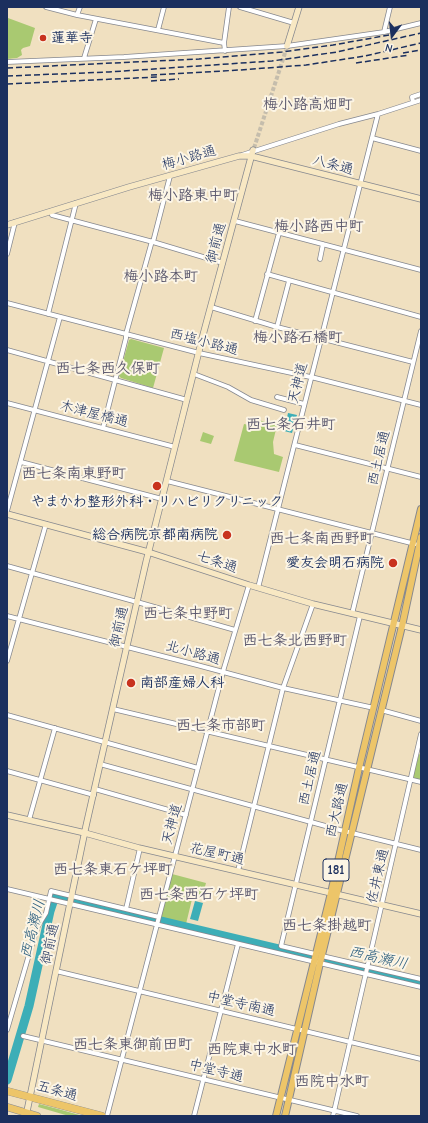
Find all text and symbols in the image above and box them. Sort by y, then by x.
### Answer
north arrow [372,16,412,56]
place label: 蓮華寺 [51,30,93,46]
marker: 蓮華寺 [38,33,48,43]
text: N [384,41,394,55]
district label: 梅小路高畑町 [263,96,353,114]
street label: 梅小路通 [160,142,218,174]
street label: 八条通 [311,151,355,179]
district label: 梅小路東中町 [148,187,238,205]
district label: 梅小路西中町 [274,218,364,236]
street label: 御前通 [202,221,230,265]
district label: 梅小路本町 [124,268,198,286]
street label: 西塩小路通 [168,325,240,359]
district label: 梅小路石橋町 [253,329,343,347]
district label: 西七条西久保町 [56,360,160,378]
street label: 天神道 [285,361,311,405]
street label: 木津屋橋通 [58,397,130,431]
district label: 西七条石井町 [246,416,336,434]
street label: 西土居通 [365,429,393,487]
district label: 西七条南東野町 [22,465,126,483]
marker: やまかわ整形外科・リハビリクリニック [151,480,163,492]
place label: やまかわ整形外科・リハビリクリニック [31,494,283,510]
place label: 総合病院京都南病院 [92,527,218,543]
marker: 総合病院京都南病院 [221,529,233,541]
district label: 西七条南西野町 [270,530,374,548]
street label: 七条通 [194,548,240,576]
place label: 愛友会明石病院 [286,555,384,571]
marker: 愛友会明石病院 [387,557,399,569]
street label: 御前通 [106,605,132,649]
district label: 西七条中野町 [143,605,233,623]
district label: 西七条北西野町 [243,632,347,650]
street label: 北小路通 [164,638,222,668]
place label: 南部産婦人科 [140,675,224,691]
marker: 南部産婦人科 [125,677,137,689]
district label: 西七条市部町 [176,717,266,735]
street label: 西土居通 [296,749,324,807]
street label: 西大路通 [323,781,351,839]
street label: 天神道 [158,802,186,846]
street label: 花屋町通 [188,840,246,868]
street label: 佐井東通 [364,847,392,905]
road number: 181 [323,859,349,881]
district label: 西七条東石ケ坪町 [53,861,173,879]
district label: 西七条西石ケ坪町 [139,886,259,904]
water label: 西高瀬川 [17,898,49,960]
district label: 西七条掛越町 [282,917,372,935]
street label: 御前通 [37,922,63,966]
water label: 西高瀬川 [347,942,409,974]
street label: 中堂寺南通 [205,988,277,1020]
district label: 西七条東御前田町 [73,1036,193,1054]
district label: 西院東中水町 [207,1041,297,1059]
street label: 中堂寺通 [187,1056,245,1086]
district label: 西院中水町 [295,1073,369,1091]
street label: 五条通 [35,1077,79,1105]

